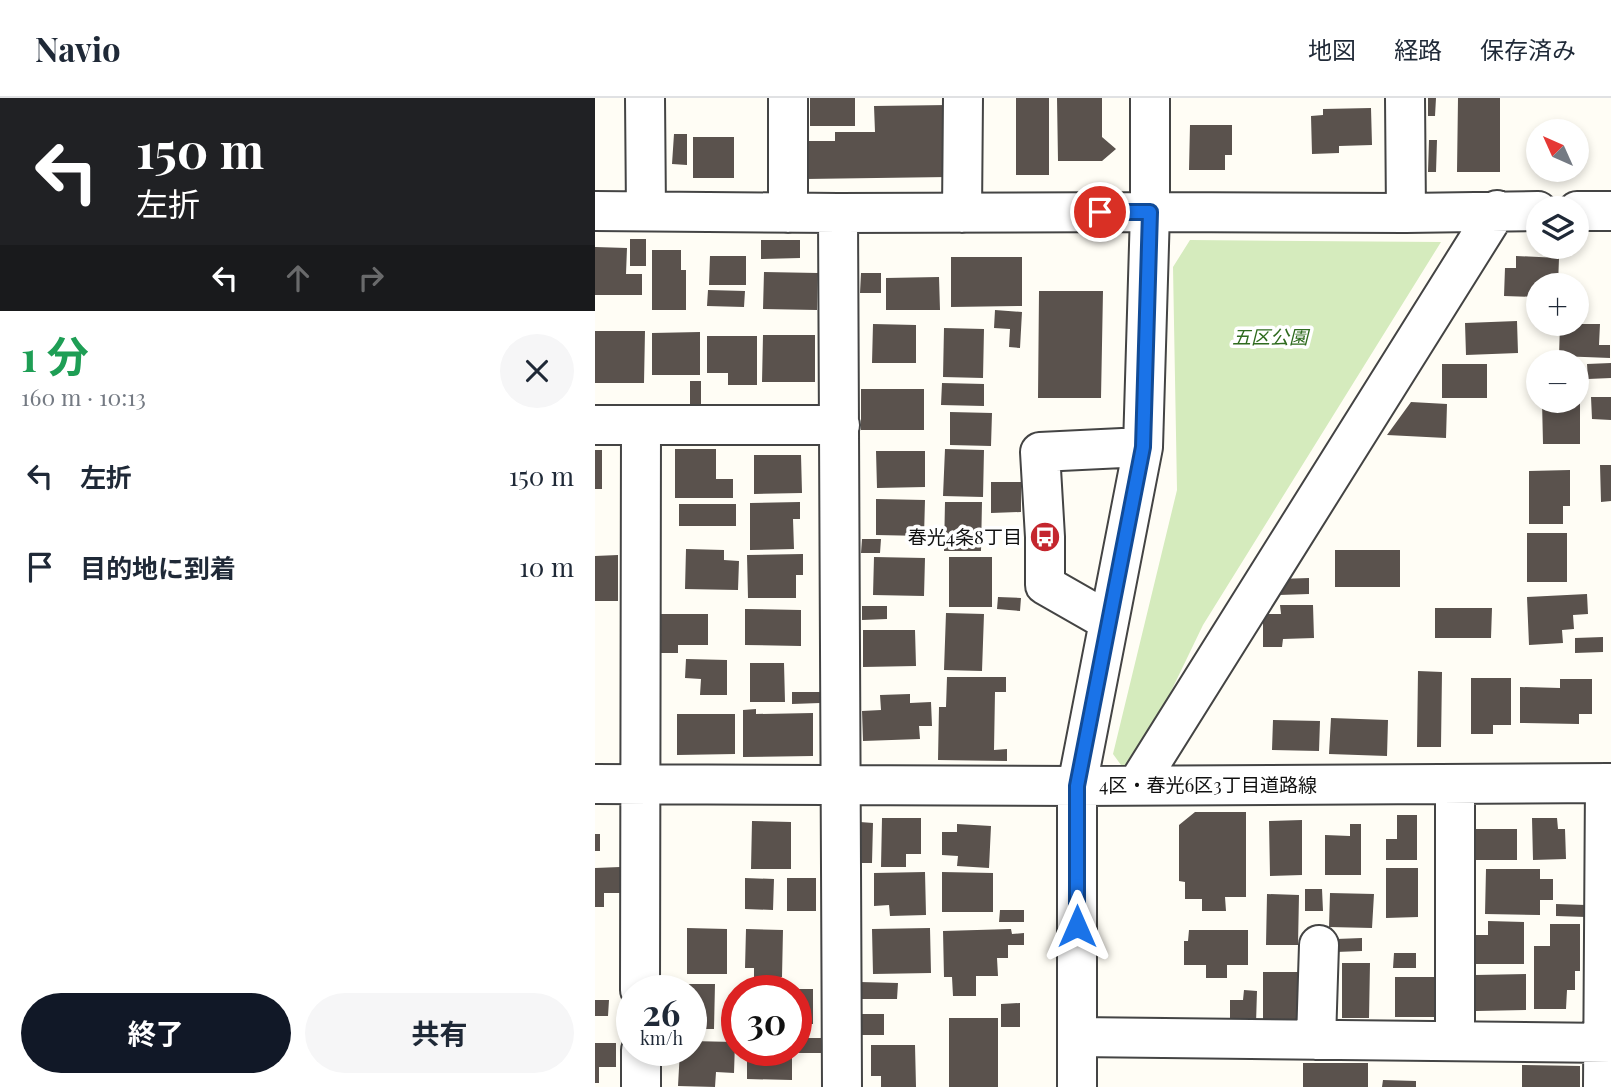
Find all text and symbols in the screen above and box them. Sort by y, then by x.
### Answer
text: Navio [35,26,121,70]
text: 地図 [1308,33,1356,65]
text: 経路 [1394,33,1442,65]
text: 保存済み [1480,33,1576,65]
text: 150 m [136,116,264,181]
north arrow [1526,119,1589,182]
map controls [1526,119,1589,413]
icon: left [21,126,112,217]
text: 左折 [136,181,200,224]
pin [1070,182,1130,242]
icon: arrive [1081,193,1119,231]
button: layers [1526,196,1589,259]
icon: left [206,259,244,297]
icon: ahead [279,259,317,297]
icon: right [352,259,390,297]
button: + [1526,273,1589,336]
park label: 五区公園 [1232,323,1311,349]
text: 1 分 [21,327,89,383]
button: close [500,334,574,408]
button: − [1526,350,1589,413]
text: 160 m · 10:13 [21,381,146,412]
icon: left [21,457,59,495]
text: 150 m [509,458,574,493]
text: 左折 [80,459,132,494]
bus stop icon: 春光4条8丁目 [1028,520,1062,554]
place label: 春光4条8丁目 [908,523,1022,549]
icon: arrive [21,548,59,586]
text: 10 m [519,549,574,584]
text: 目的地に到着 [80,550,236,585]
street label: 4区・春光6区3丁目道路線 [1099,771,1317,797]
position arrow [1040,889,1114,963]
speed limit sign: 30 [721,975,812,1066]
text: 26 [643,988,680,1035]
button: 終了 [21,993,291,1073]
button: 共有 [305,993,574,1073]
text: km/h [640,1026,683,1050]

